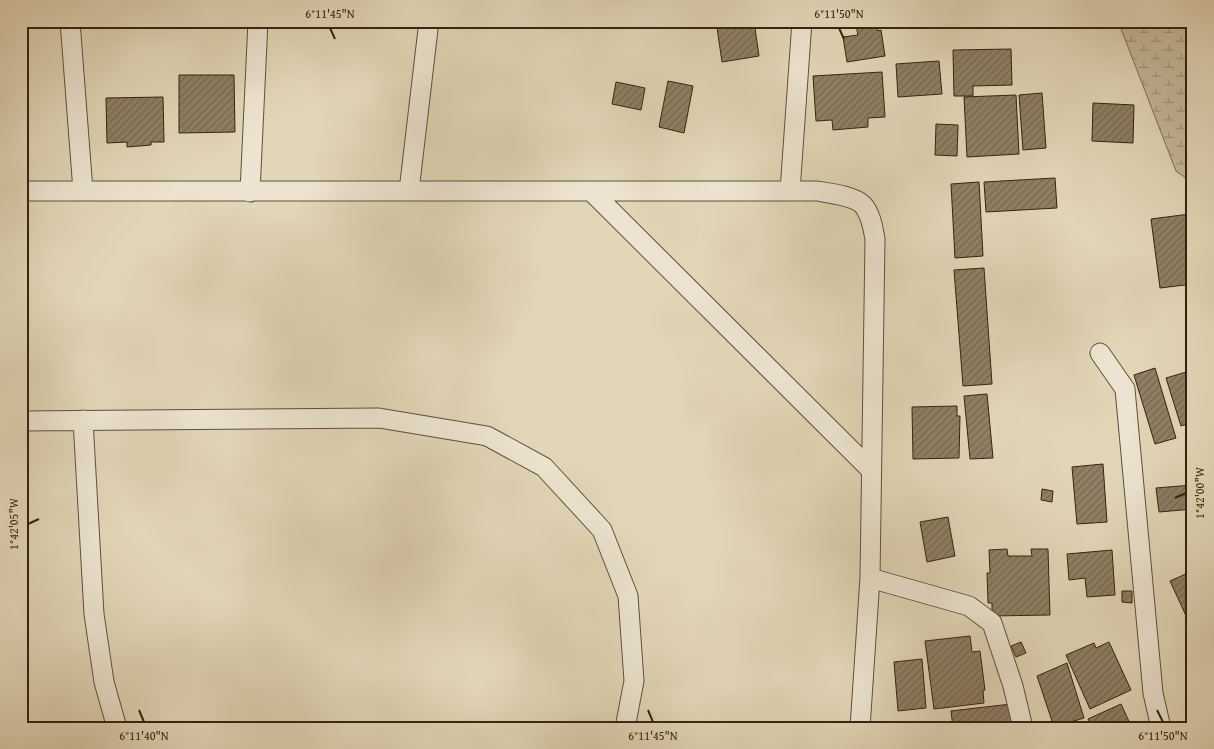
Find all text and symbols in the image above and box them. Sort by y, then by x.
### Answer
text: 6°11'45"N [305,5,355,22]
text: 6°11'50"N [814,5,864,22]
text: 1°42'00"W [1191,466,1208,519]
text: 1°42'05"W [5,497,22,550]
text: 6°11'40"N [119,727,169,744]
text: 6°11'45"N [628,727,678,744]
text: 6°11'50"N [1138,727,1188,744]

